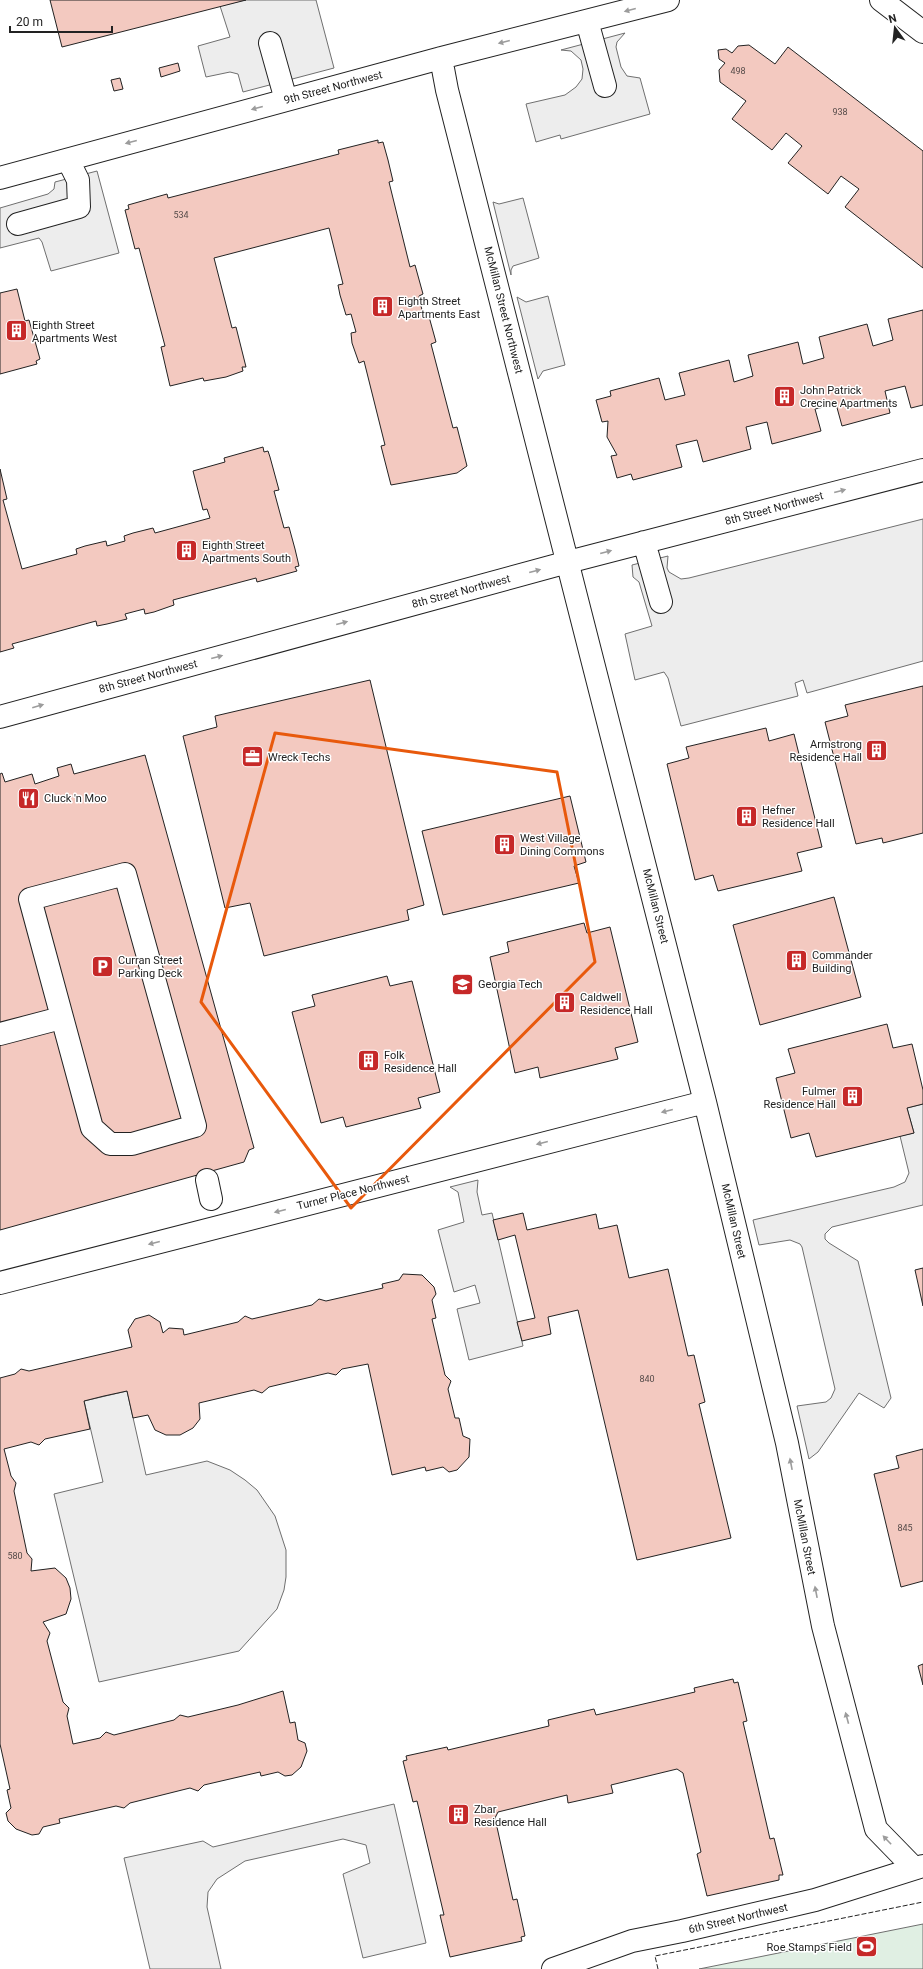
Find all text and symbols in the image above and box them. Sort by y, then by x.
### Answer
one-way arrow [624,7,636,13]
scale bar [10,8,112,34]
north arrow [875,8,915,48]
text: N [887,11,898,26]
text: 20 m [16,15,43,29]
one-way arrow [498,39,510,45]
house number: 498 [730,66,746,76]
street label: 9th Street Northwest [282,68,384,107]
one-way arrow [250,105,262,111]
house number: 938 [832,107,848,117]
one-way arrow [125,140,138,146]
house number: 534 [173,210,189,220]
street label: McMillan Street Northwest [481,245,526,375]
building icon: Eighth Street Apartments East [369,294,395,320]
place label: Eighth Street Apartments East [398,295,480,321]
building icon: Eighth Street Apartments West [3,318,29,344]
place label: Eighth Street Apartments West [32,319,118,345]
building icon: John Patrick Crecine Apartments [771,383,797,409]
place label: John Patrick Crecine Apartments [800,384,898,410]
one-way arrow [834,488,846,494]
street label: 8th Street Northwest [723,489,825,528]
building icon: Eighth Street Apartments South [173,538,199,564]
place label: Eighth Street Apartments South [202,539,291,565]
one-way arrow [600,549,612,555]
one-way arrow [530,568,542,574]
street label: 8th Street Northwest [410,572,512,611]
one-way arrow [337,620,349,626]
one-way arrow [211,654,223,660]
street label: 8th Street Northwest [97,657,199,696]
one-way arrow [32,703,44,709]
building icon: Armstrong Residence Hall [864,737,890,763]
place label: Armstrong Residence Hall [789,738,862,764]
office icon: Wreck Techs [239,744,265,770]
place label: Wreck Techs [268,751,331,764]
restaurant icon: Cluck 'n Moo [16,785,42,811]
place label: Cluck 'n Moo [44,792,107,805]
building icon: Hefner Residence Hall [734,803,760,829]
place label: Hefner Residence Hall [762,804,835,830]
building icon: West Village Dining Commons [491,831,517,857]
place label: West Village Dining Commons [520,832,605,858]
street label: McMillan Street [640,867,671,945]
building icon: Commander Building [784,948,810,974]
place label: Commander Building [812,949,873,975]
parking icon: Curran Street Parking Deck [89,953,115,979]
place label: Curran Street Parking Deck [118,954,183,980]
school or university icon: Georgia Tech [449,971,475,997]
place label: Georgia Tech [478,978,542,991]
building icon: Caldwell Residence Hall [551,990,577,1016]
place label: Caldwell Residence Hall [580,991,653,1017]
building icon: Folk Residence Hall [356,1048,382,1074]
place label: Folk Residence Hall [384,1049,457,1075]
building icon: Fulmer Residence Hall [839,1084,865,1110]
place label: Fulmer Residence Hall [763,1085,836,1111]
one-way arrow [661,1108,673,1114]
one-way arrow [535,1140,547,1146]
street label: Turner Place Northwest [296,1172,411,1213]
street label: McMillan Street [719,1182,749,1260]
one-way arrow [274,1208,286,1214]
one-way arrow [148,1240,160,1246]
house number: 840 [639,1374,655,1384]
one-way arrow [788,1458,794,1470]
street label: McMillan Street [791,1498,818,1576]
house number: 845 [897,1523,913,1533]
house number: 580 [7,1551,23,1561]
one-way arrow [813,1586,819,1598]
one-way arrow [844,1712,850,1724]
building icon: Zbar Residence Hall [446,1802,472,1828]
place label: Zbar Residence Hall [474,1803,547,1829]
one-way arrow [882,1835,892,1845]
street label: 6th Street Northwest [687,1901,789,1936]
sports icon: Roe Stamps Field [854,1934,880,1960]
place label: Roe Stamps Field [767,1941,852,1954]

